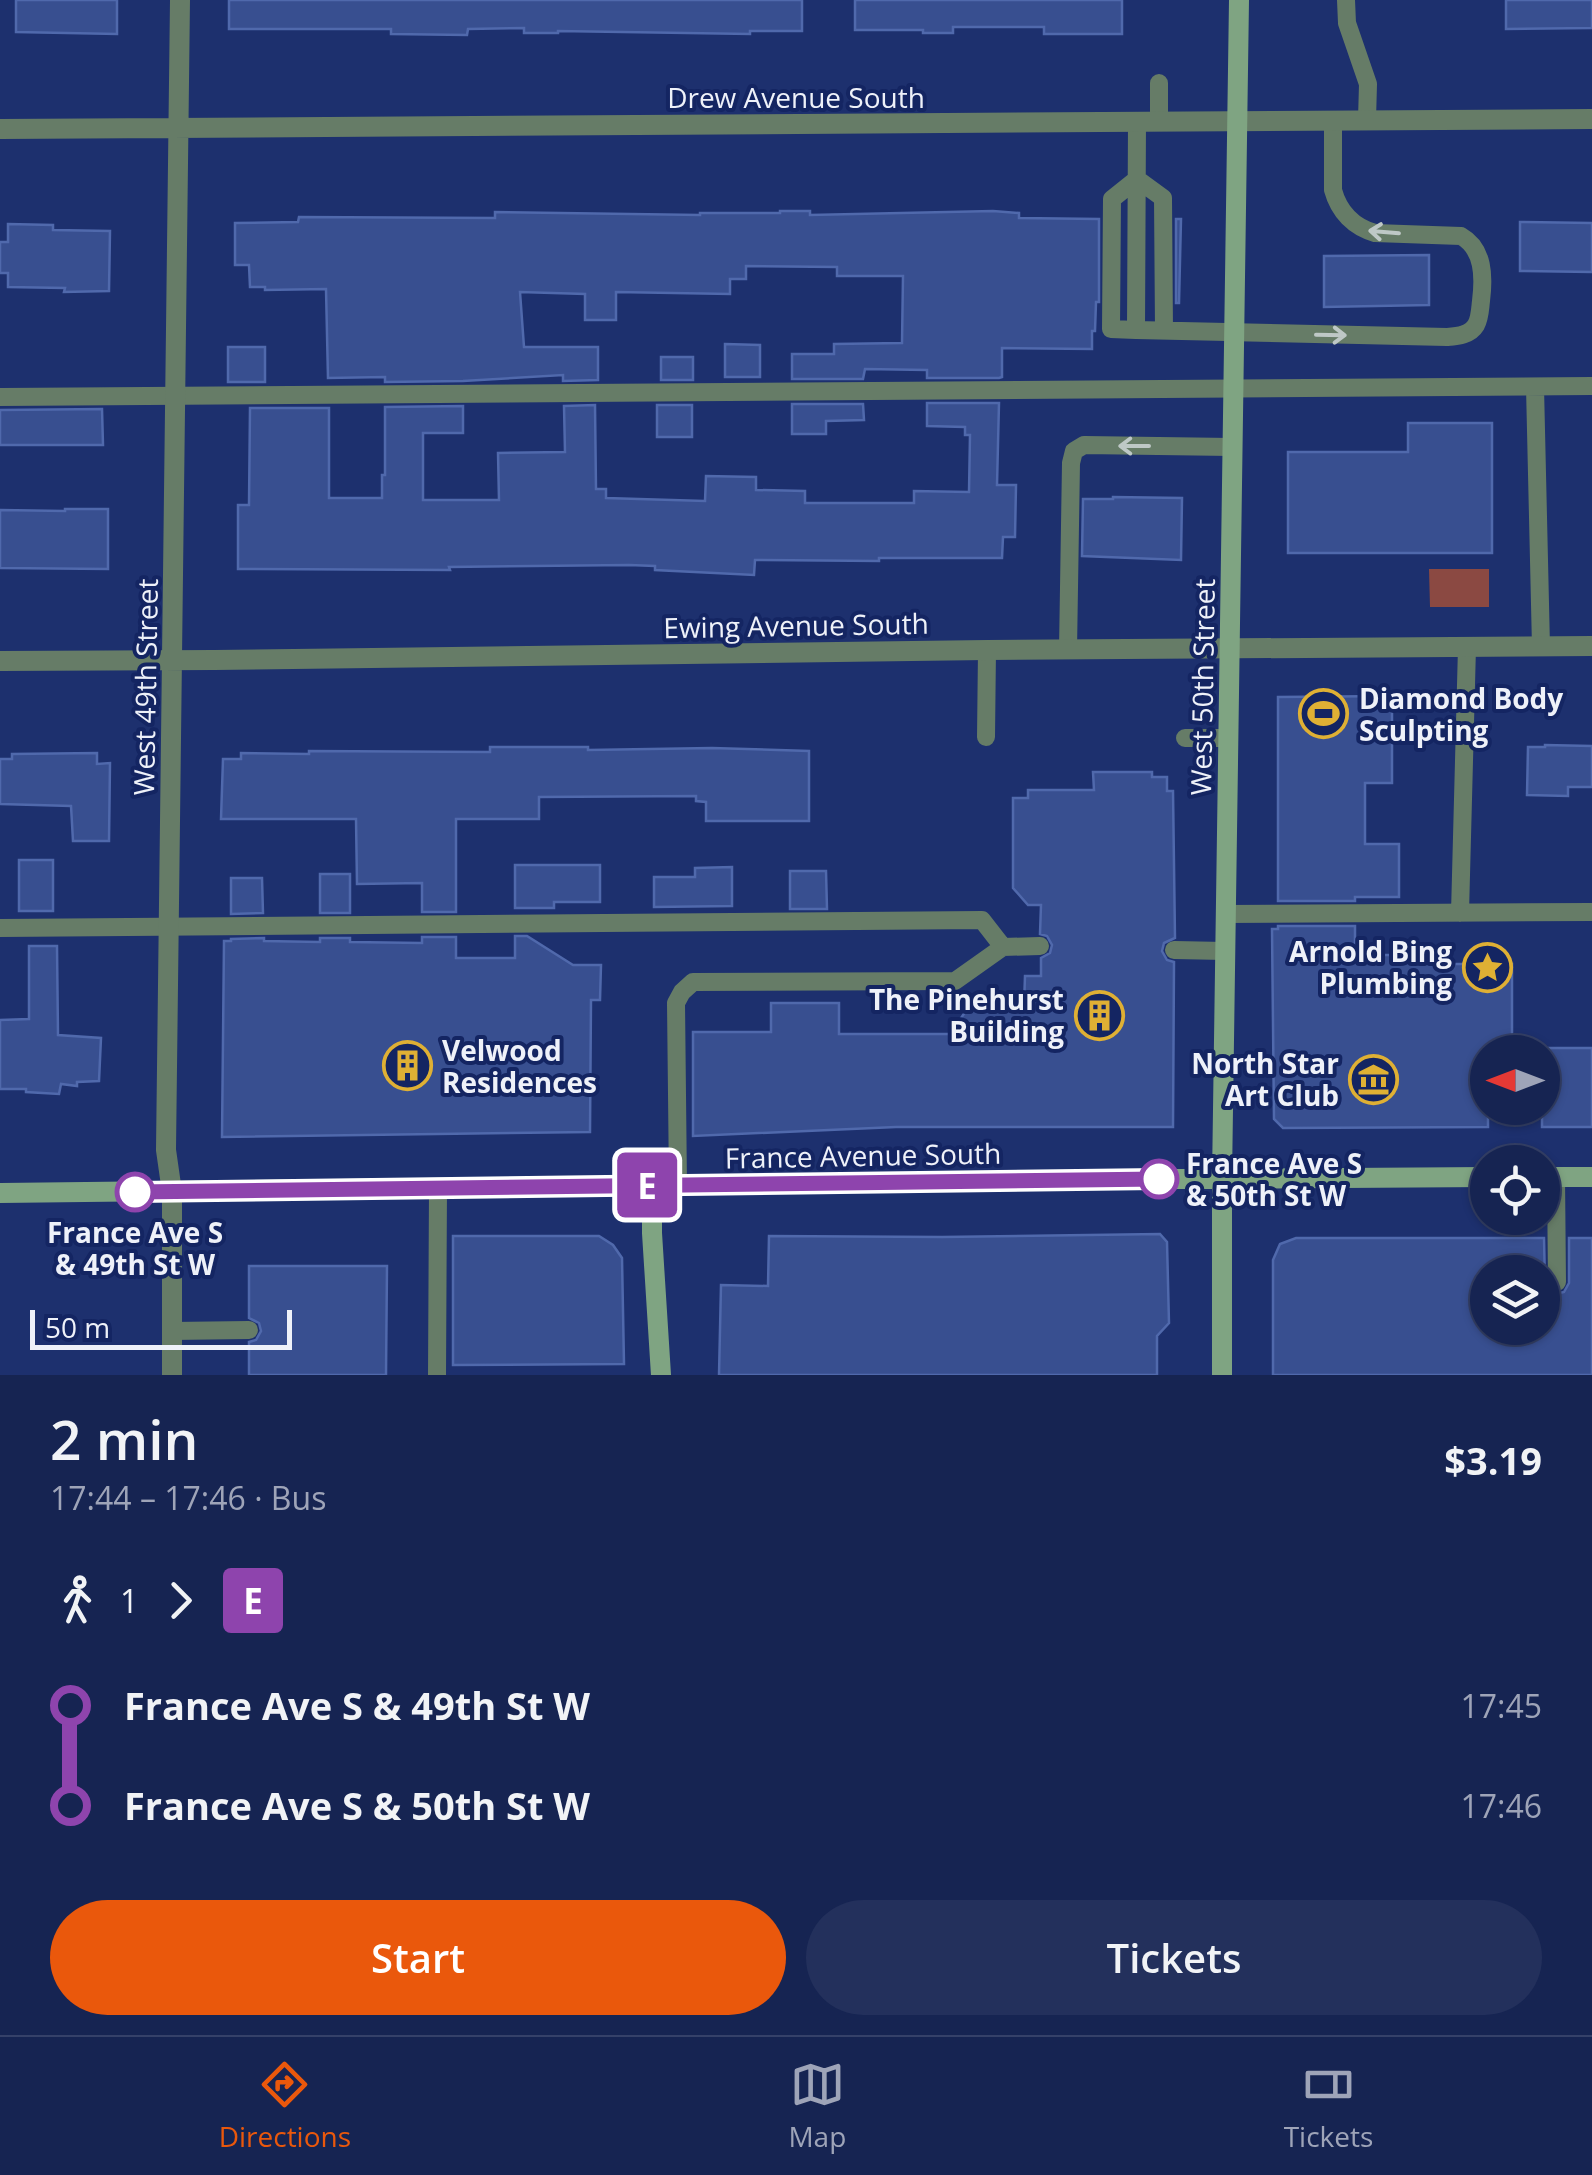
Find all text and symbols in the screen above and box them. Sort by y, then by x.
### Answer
street label: Drew Avenue South [667,78,925,116]
one-way arrow [1368,222,1401,241]
one-way arrow [1314,326,1346,345]
one-way arrow [1119,436,1151,455]
street label: West 49th Street [124,578,166,796]
street label: West 50th Street [1181,578,1223,796]
street label: Ewing Avenue South [663,604,929,646]
place label: Diamond Body Sculpting [1359,679,1563,749]
sports icon: Diamond Body Sculpting [1298,688,1350,740]
place label: Arnold Bing Plumbing [1289,932,1452,1002]
place icon: Arnold Bing Plumbing [1461,941,1513,993]
place label: The Pinehurst Building [869,980,1064,1050]
building icon: The Pinehurst Building [1073,989,1125,1041]
place label: Velwood Residences [442,1031,597,1101]
north arrow [1470,1035,1560,1125]
map controls [1470,1035,1560,1345]
building icon: Velwood Residences [381,1040,433,1092]
place label: North Star Art Club [1191,1044,1339,1114]
museum icon: North Star Art Club [1348,1053,1400,1105]
street label: France Avenue South [725,1134,1001,1176]
place label: France Ave S & 50th St W [1186,1144,1362,1214]
button: locate [1470,1145,1560,1235]
line badge: E [614,1152,680,1218]
marker: France Ave S & 50th St W [1140,1160,1178,1198]
text: E [637,1162,657,1209]
marker: France Ave S & 49th St W [116,1173,154,1211]
place label: France Ave S & 49th St W [47,1213,223,1283]
button: layers [1470,1255,1560,1345]
scale bar [30,1305,292,1350]
text: 50 m [45,1308,110,1346]
text: 2 min [50,1401,198,1476]
text: $3.19 [1444,1434,1542,1486]
text: 17:44 – 17:46 · Bus [50,1476,326,1519]
icon: walk [50,1573,105,1628]
icon: forward [153,1573,208,1628]
text: E [243,1577,263,1624]
text: 1 [120,1579,138,1622]
text: France Ave S & 49th St W [124,1679,590,1731]
text: 17:45 [1460,1684,1542,1727]
text: France Ave S & 50th St W [124,1779,590,1831]
text: 17:46 [1460,1784,1542,1827]
button: Start [50,1900,786,2015]
button: Tickets [806,1900,1542,2015]
tab: Directions [219,2057,351,2155]
tab: Map [788,2057,846,2155]
tab: Tickets [1284,2057,1373,2155]

